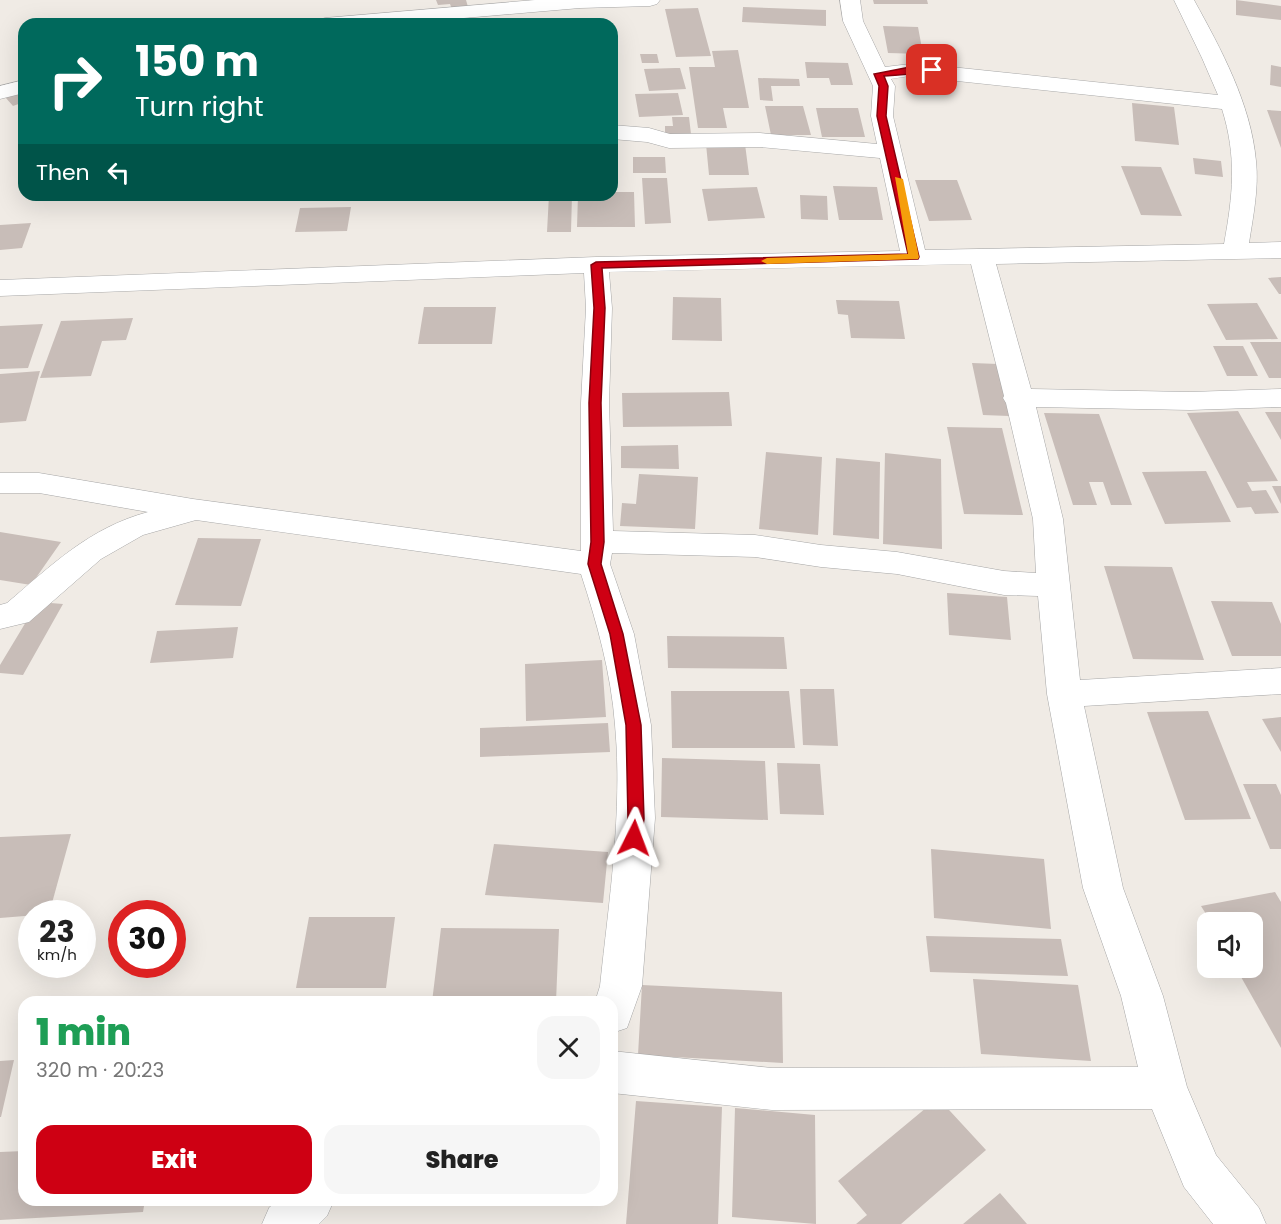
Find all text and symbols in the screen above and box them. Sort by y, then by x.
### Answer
text: 150 m [135,32,259,91]
icon: right [36,42,114,120]
pin [906,44,957,95]
icon: arrive [915,53,948,86]
text: Turn right [135,88,264,125]
icon: left [102,156,135,189]
text: Then [36,157,90,188]
position arrow [602,806,666,870]
speed limit sign: 30 [108,900,186,978]
text: 23 [39,910,75,953]
map controls [1197,912,1263,978]
button: sound [1197,912,1263,978]
text: km/h [37,944,77,965]
text: 1 min [36,1007,131,1058]
button: close [537,1016,600,1079]
text: 320 m · 20:23 [36,1056,164,1084]
button: Exit [36,1125,312,1194]
button: Share [324,1125,600,1194]

